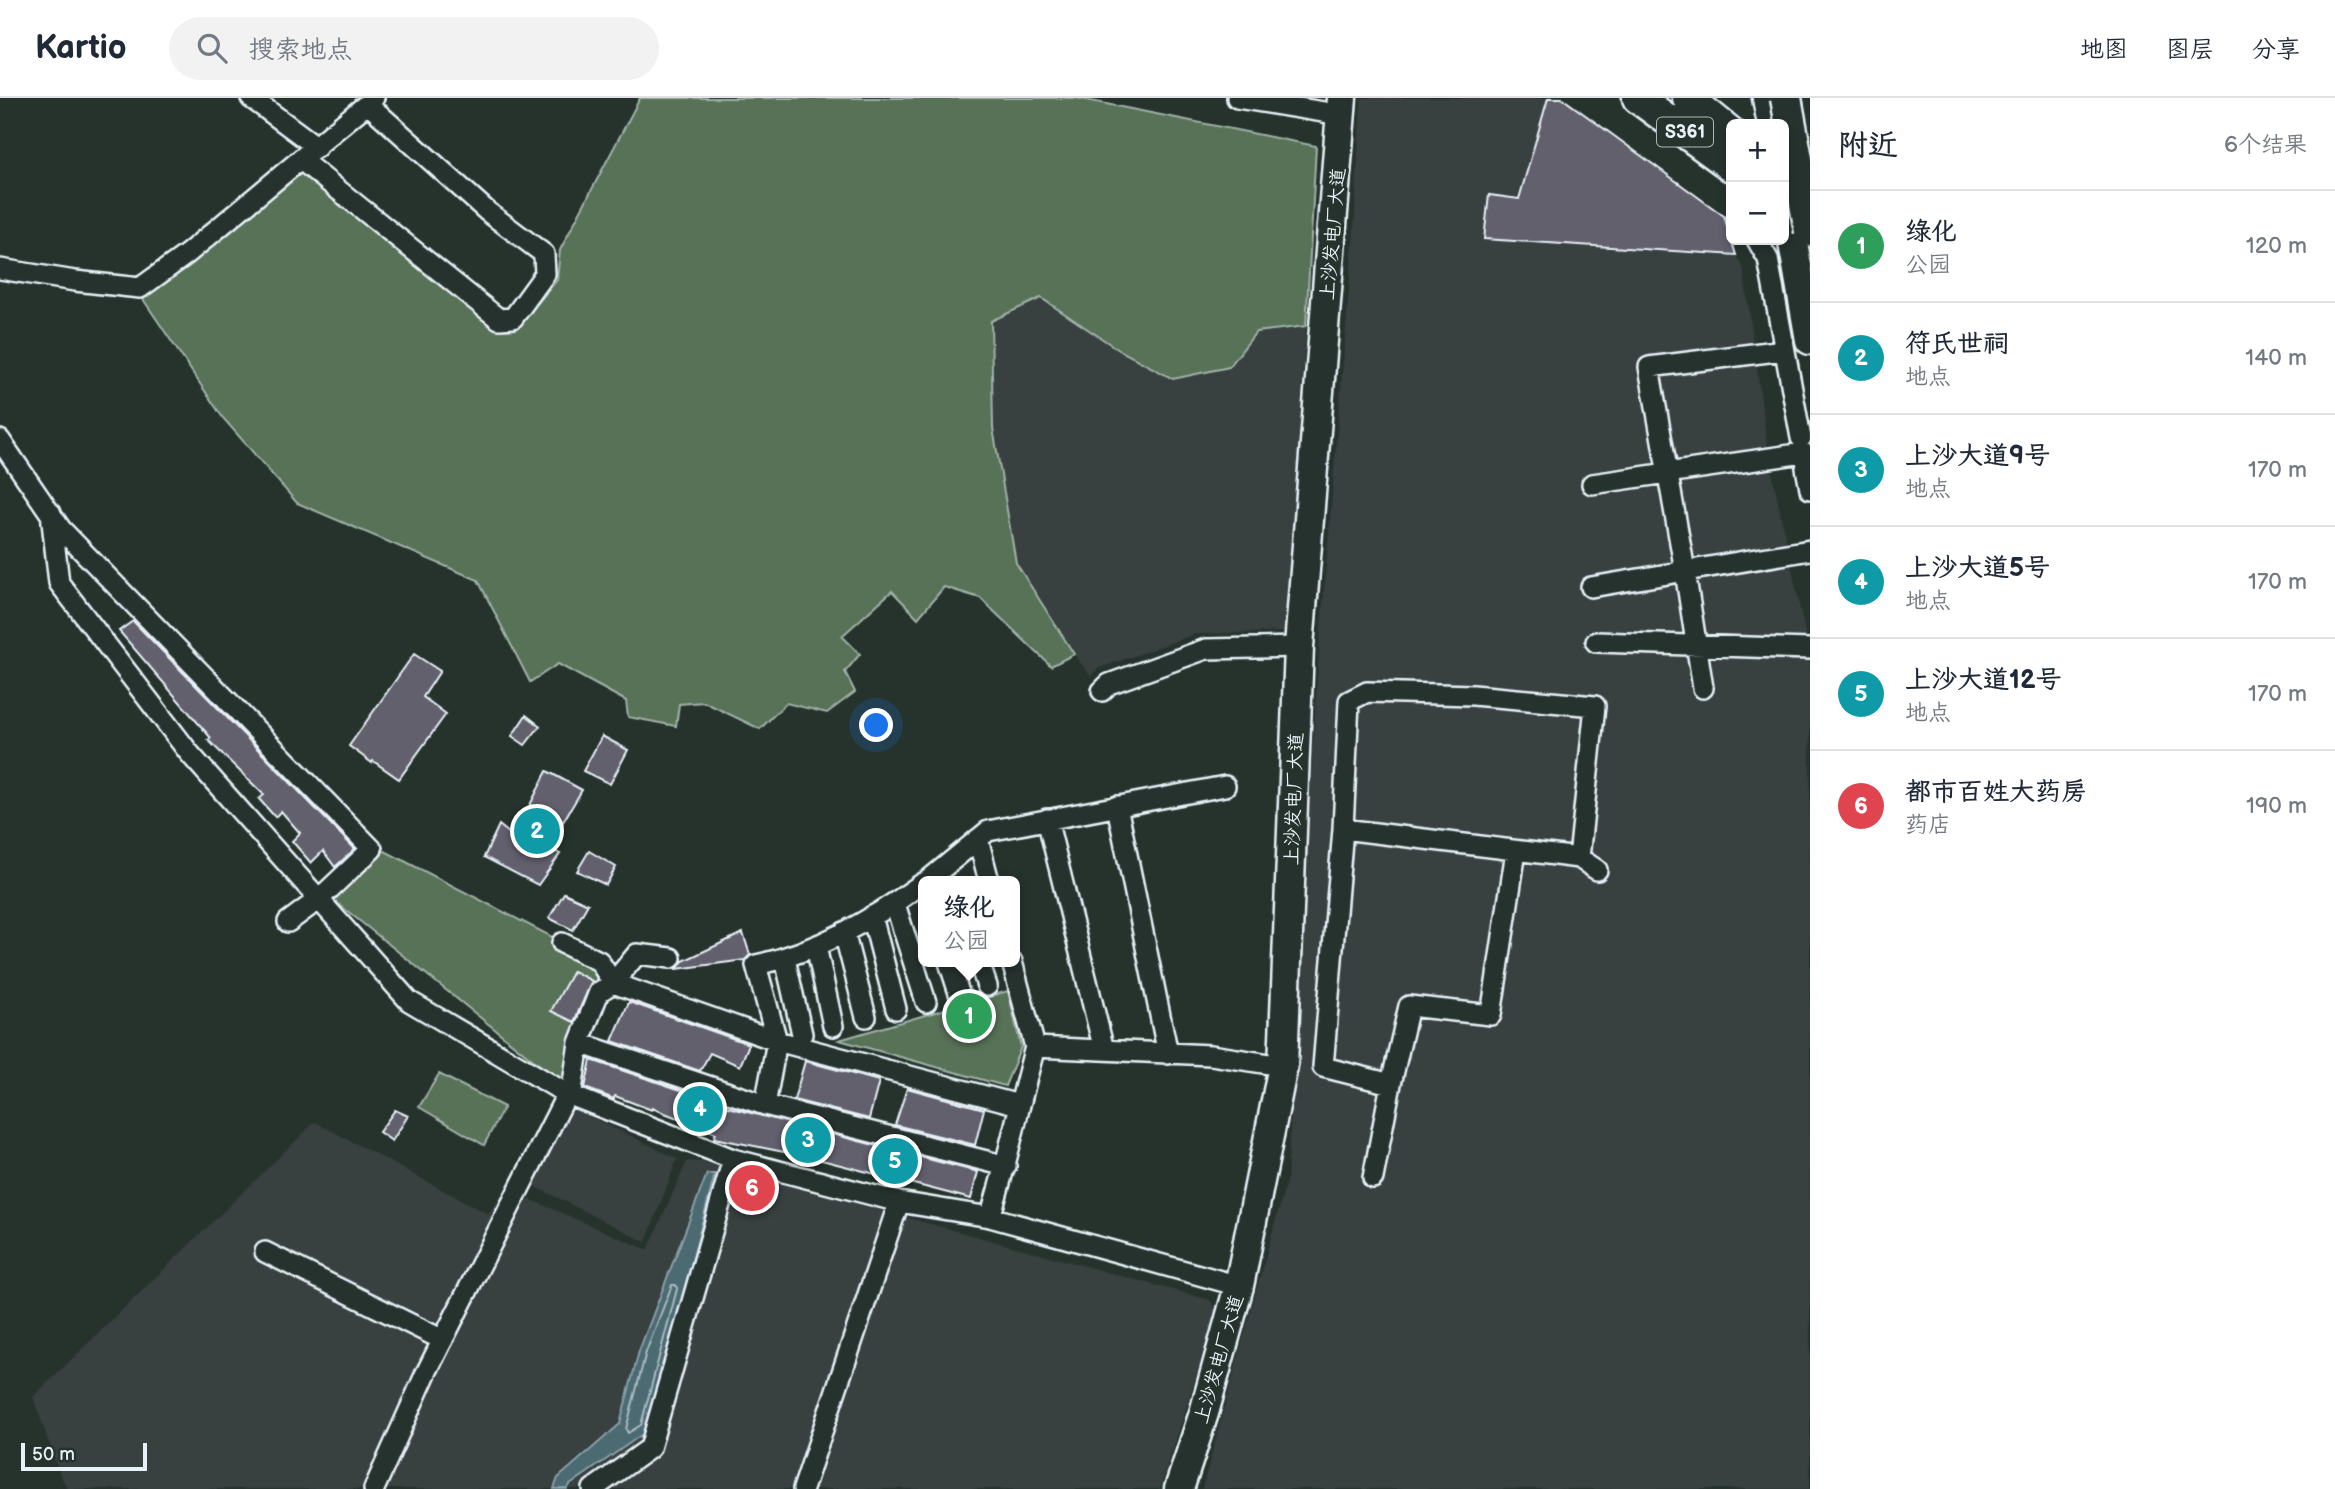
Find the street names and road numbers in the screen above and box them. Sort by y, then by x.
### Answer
road number: S361 [1657,117,1713,146]
street label: 上沙发电厂大道 [1316,167,1351,301]
street label: 上沙发电厂大道 [1281,732,1308,866]
street label: 上沙发电厂大道 [1190,1292,1249,1427]

